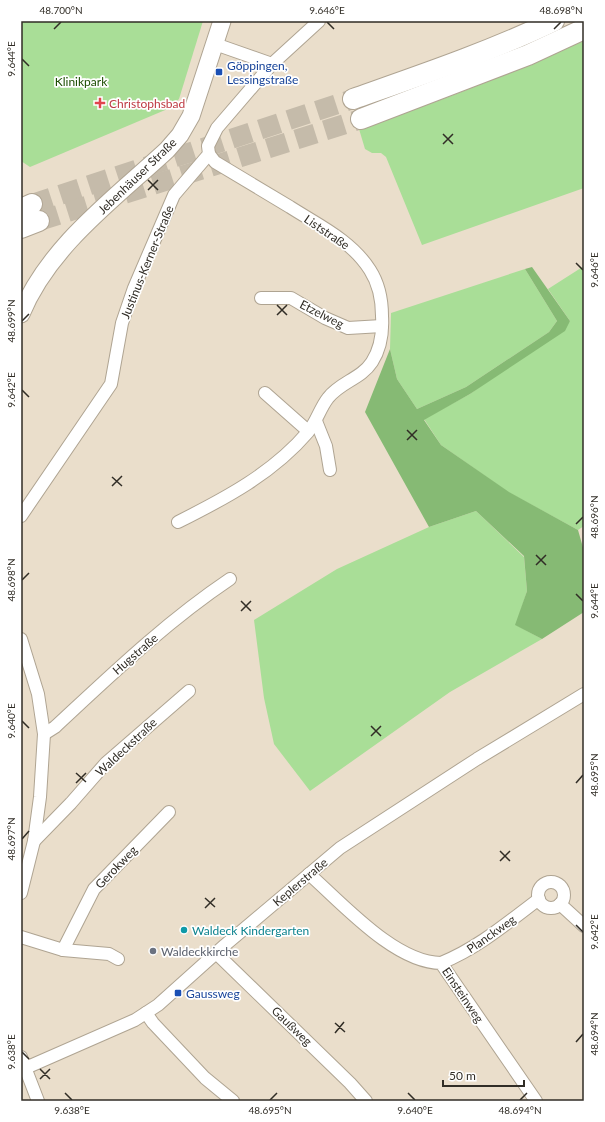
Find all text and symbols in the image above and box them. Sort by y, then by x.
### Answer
text: 48.700°N [39,4,83,16]
text: 9.646°E [309,4,345,16]
text: 48.698°N [539,4,583,16]
text: 9.644°E [5,41,17,77]
place label: Göppingen, Lessingstraße [227,58,298,87]
marker: Göppingen, Lessingstraße [214,67,224,77]
park label: Klinikpark [55,74,108,89]
place label: Christophsbad [109,96,185,111]
marker: Christophsbad [94,97,106,109]
street label: Jebenhäuser Straße [95,135,179,217]
street label: Justinus-Kerner-Straße [117,203,177,321]
street label: Liststraße [301,211,353,253]
text: 9.646°E [588,252,600,288]
street label: Etzelweg [297,297,347,331]
text: 48.699°N [5,299,17,343]
text: 9.642°E [5,372,17,408]
text: 48.696°N [588,495,600,539]
text: 48.698°N [5,558,17,602]
text: 9.644°E [588,583,600,619]
street label: Hugstraße [109,630,161,678]
text: 9.640°E [5,703,17,739]
street label: Waldeckstraße [92,715,160,779]
text: 48.695°N [588,753,600,797]
text: 48.697°N [5,817,17,861]
street label: Gerokweg [92,842,140,892]
street label: Keplerstraße [269,855,331,909]
street label: Planckweg [464,912,518,956]
text: 9.642°E [588,914,600,950]
place label: Waldeck Kindergarten [192,923,309,938]
marker: Waldeck Kindergarten [179,925,189,935]
place label: Waldeckkirche [161,944,238,959]
marker: Waldeckkirche [148,946,158,956]
street label: Einsteinweg [439,964,487,1026]
place label: Gaussweg [186,986,240,1001]
marker: Gaussweg [173,988,183,998]
street label: Gaußweg [269,1003,315,1049]
text: 48.694°N [588,1012,600,1056]
text: 9.638°E [5,1034,17,1070]
scale bar [443,1062,524,1088]
text: 50 m [449,1068,476,1083]
text: 9.638°E [54,1104,90,1116]
text: 48.695°N [248,1104,292,1116]
text: 9.640°E [397,1104,433,1116]
text: 48.694°N [498,1104,542,1116]

